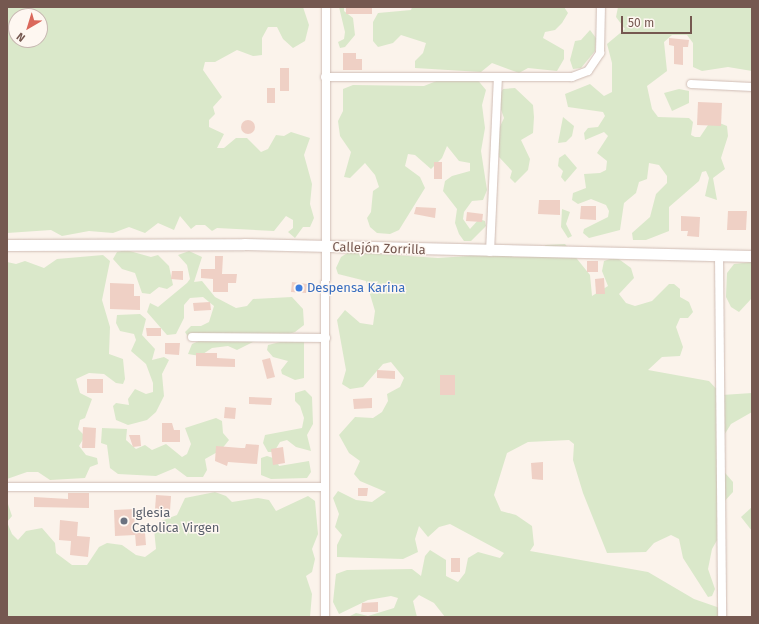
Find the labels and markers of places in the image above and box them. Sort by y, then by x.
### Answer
place label: Despensa Karina [307,280,405,296]
marker: Despensa Karina [294,283,304,293]
place label: Iglesia Catolica Virgen [132,506,219,537]
marker: Iglesia Catolica Virgen [119,516,129,526]

